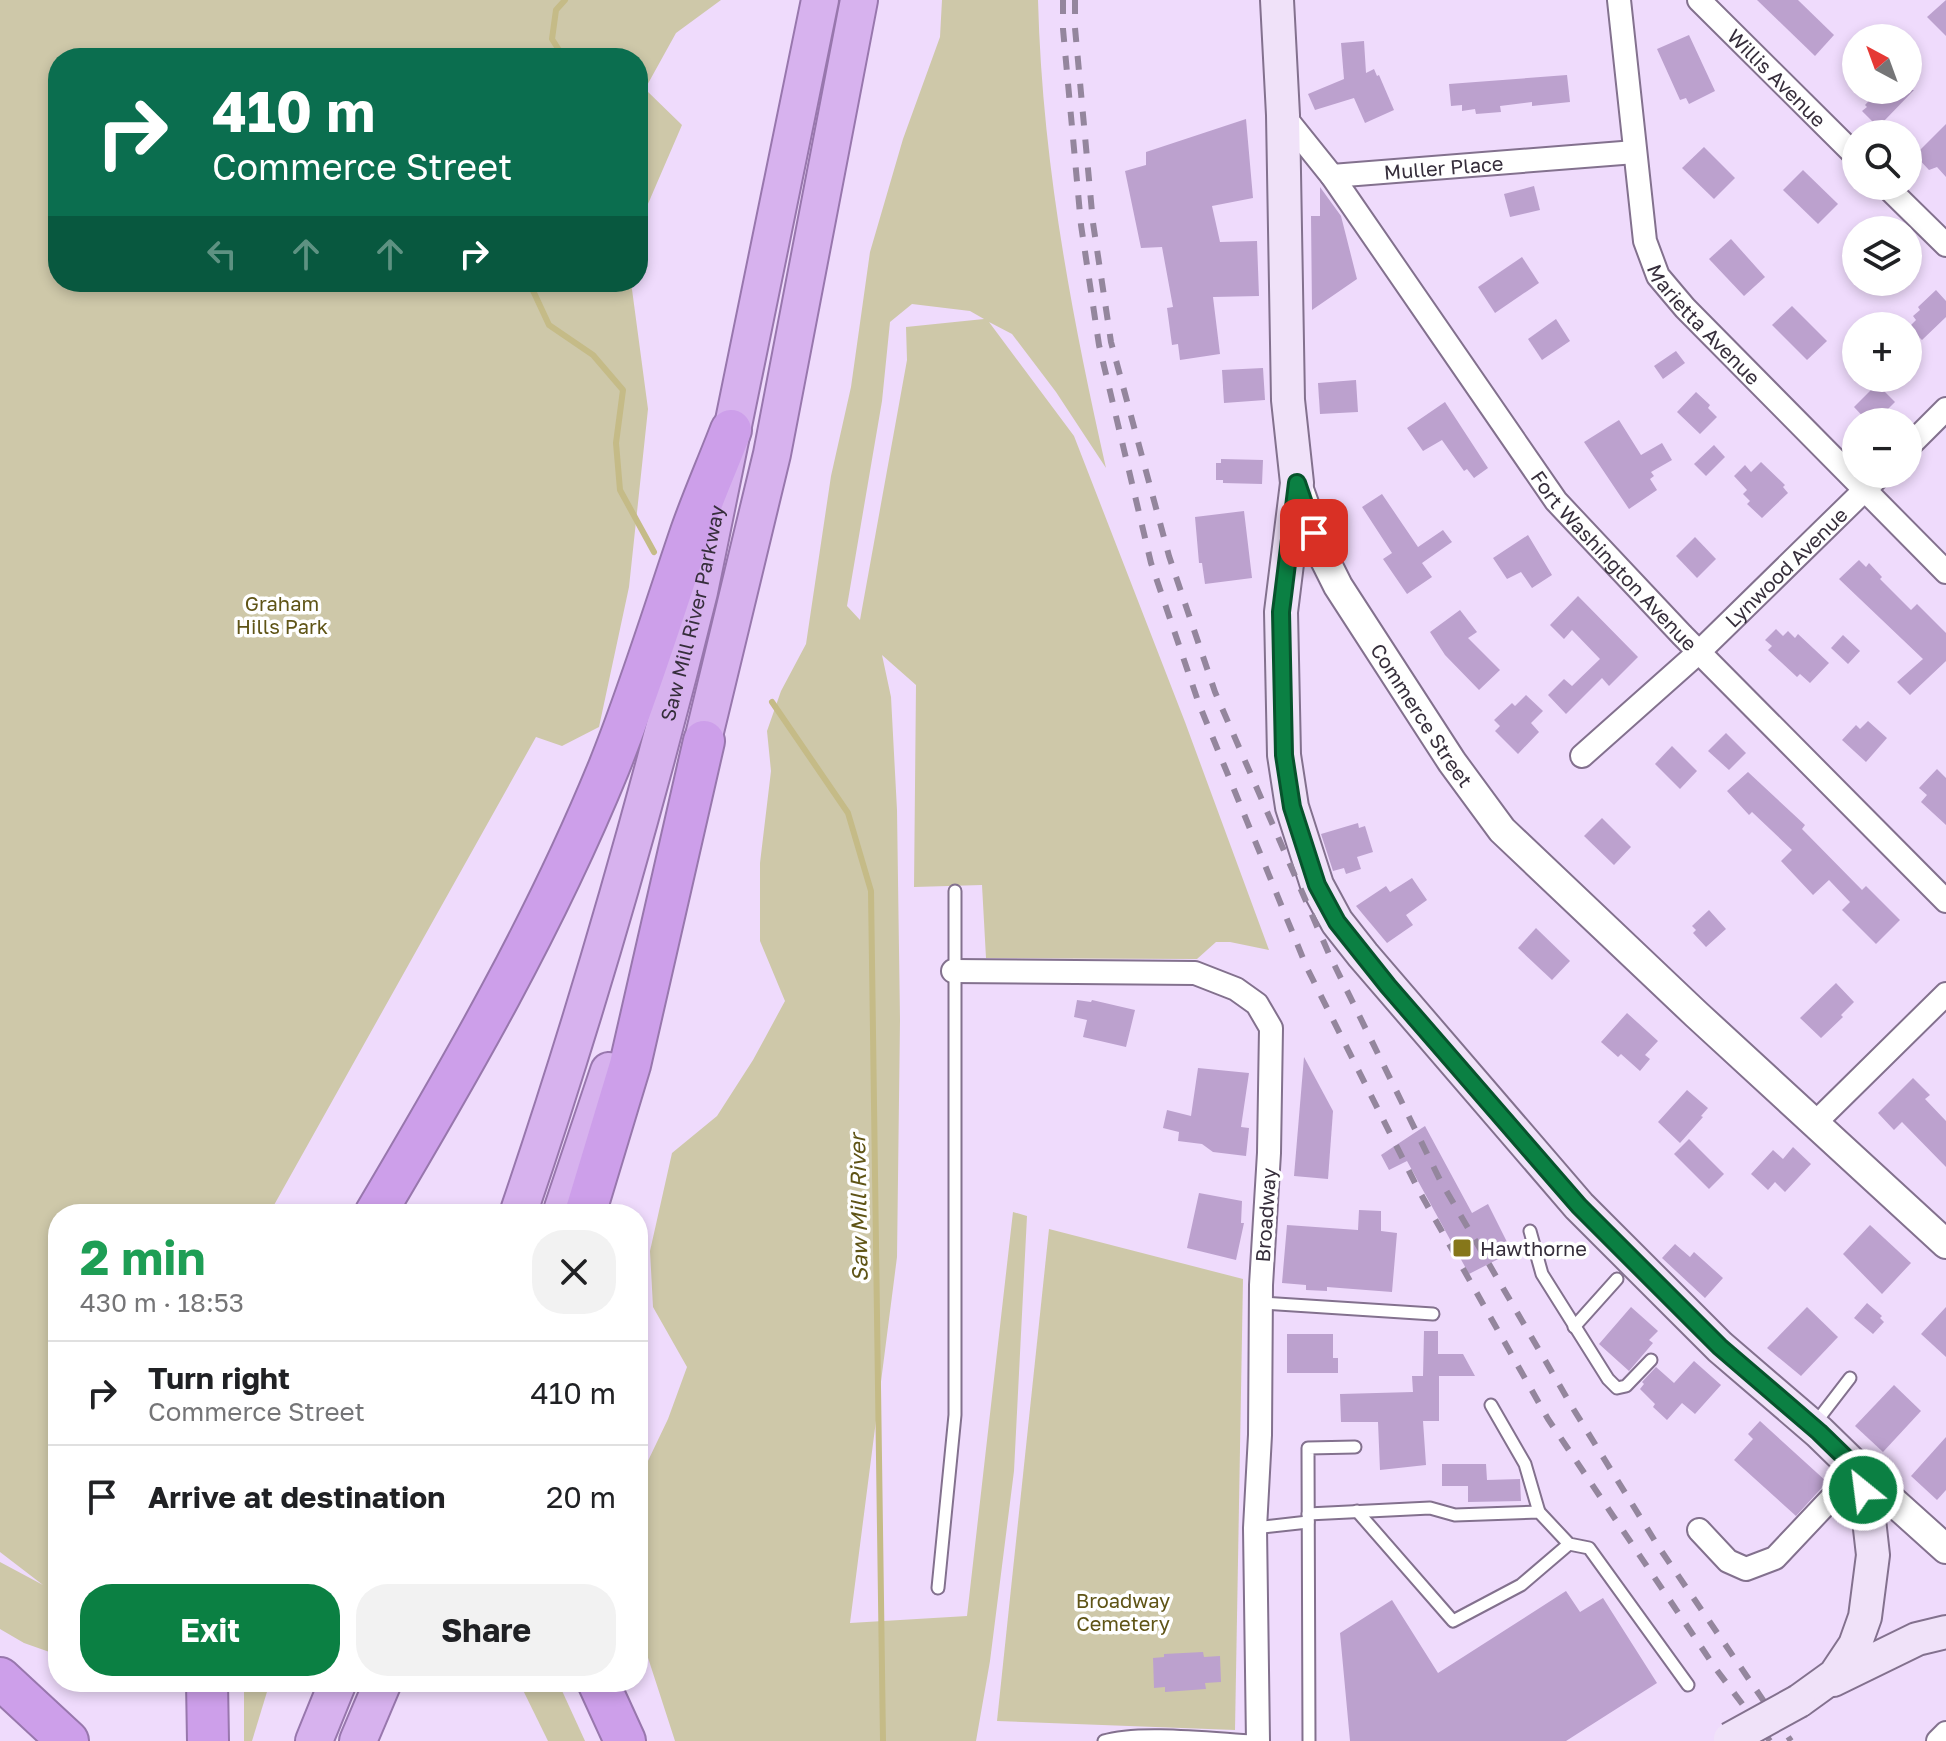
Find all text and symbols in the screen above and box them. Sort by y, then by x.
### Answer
street label: Willis Avenue [1723,24,1831,132]
north arrow [1842,24,1922,104]
map controls [1842,24,1922,488]
text: 410 m [212,77,375,144]
icon: right [80,80,184,184]
button: search [1842,120,1922,200]
text: Commerce Street [212,145,512,188]
street label: Muller Place [1383,150,1504,184]
button: layers [1842,216,1922,296]
icon: left [200,232,244,276]
icon: ahead [284,232,328,276]
icon: ahead [368,232,412,276]
icon: right [452,232,496,276]
street label: Marietta Avenue [1643,261,1766,389]
button: + [1842,312,1922,392]
button: − [1842,408,1922,488]
street label: Fort Washington Avenue [1526,466,1702,655]
pin [1280,499,1348,567]
street label: Lynwood Avenue [1720,502,1852,632]
street label: Saw Mill River Parkway [655,503,728,724]
icon: arrive [1292,511,1336,555]
park label: Graham Hills Park [236,591,328,638]
street label: Commerce Street [1366,639,1478,791]
water label: Saw Mill River [843,1130,873,1282]
street label: Broadway [1250,1167,1280,1263]
text: 2 min [80,1228,205,1286]
button: close [532,1230,616,1314]
place label: Hawthorne [1480,1236,1587,1260]
marker: Hawthorne [1451,1237,1473,1259]
text: 430 m · 18:53 [80,1287,244,1318]
text: Turn right [148,1360,290,1396]
icon: right [80,1371,124,1415]
text: 410 m [531,1375,616,1411]
text: Commerce Street [148,1396,365,1427]
position arrow [1821,1448,1905,1532]
icon: arrive [80,1475,124,1519]
text: Arrive at destination [148,1479,445,1515]
text: 20 m [546,1479,616,1515]
button: Exit [80,1584,340,1676]
button: Share [356,1584,616,1676]
park label: Broadway Cemetery [1076,1588,1170,1635]

